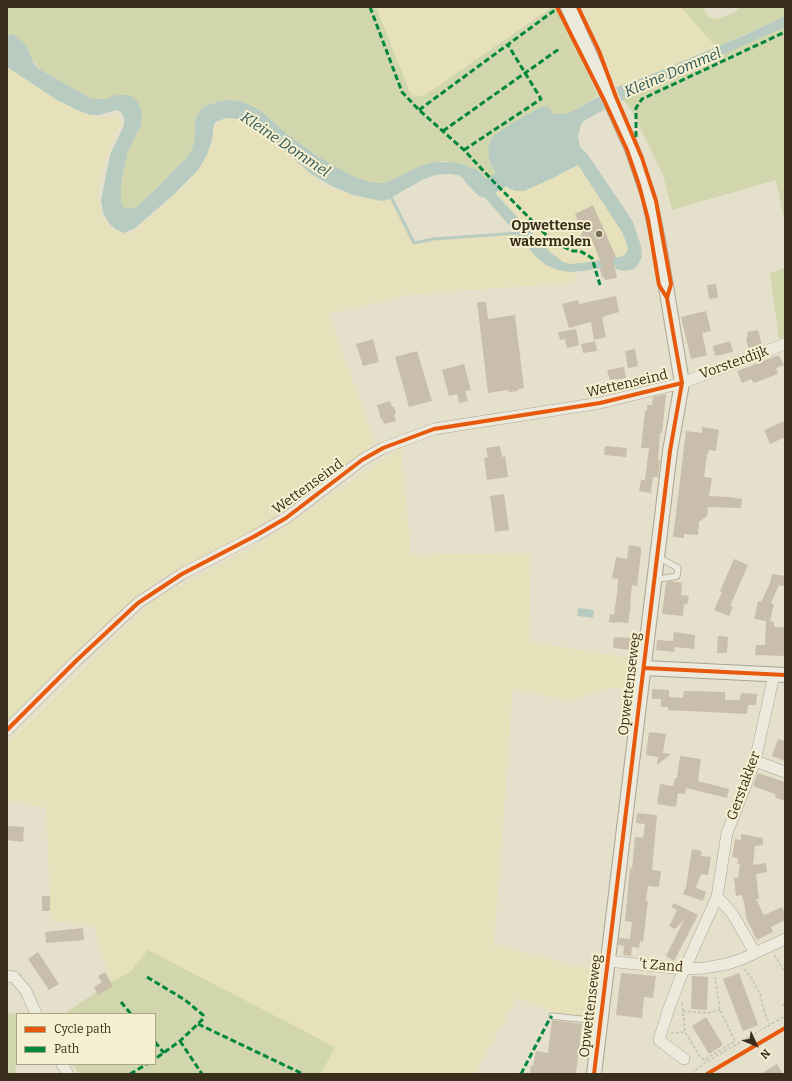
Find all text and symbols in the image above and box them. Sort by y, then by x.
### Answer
water label: Kleine Dommel [622,45,724,101]
water label: Kleine Dommel [237,109,333,181]
place label: Opwettense watermolen [510,218,591,250]
marker: Opwettense watermolen [594,229,604,239]
street label: Vorsterdijk [697,343,771,383]
street label: Wettenseind [585,366,669,402]
street label: Wettenseind [269,456,347,518]
street label: Opwettenseweg [615,631,645,737]
street label: Gerstakker [724,749,764,823]
street label: Opwettenseweg [576,953,606,1059]
street label: 't Zand [638,956,684,976]
legend [16,1013,156,1065]
text: Cycle path [54,1022,111,1036]
north arrow [736,1025,776,1065]
text: Path [54,1042,79,1056]
text: N [757,1046,773,1061]

